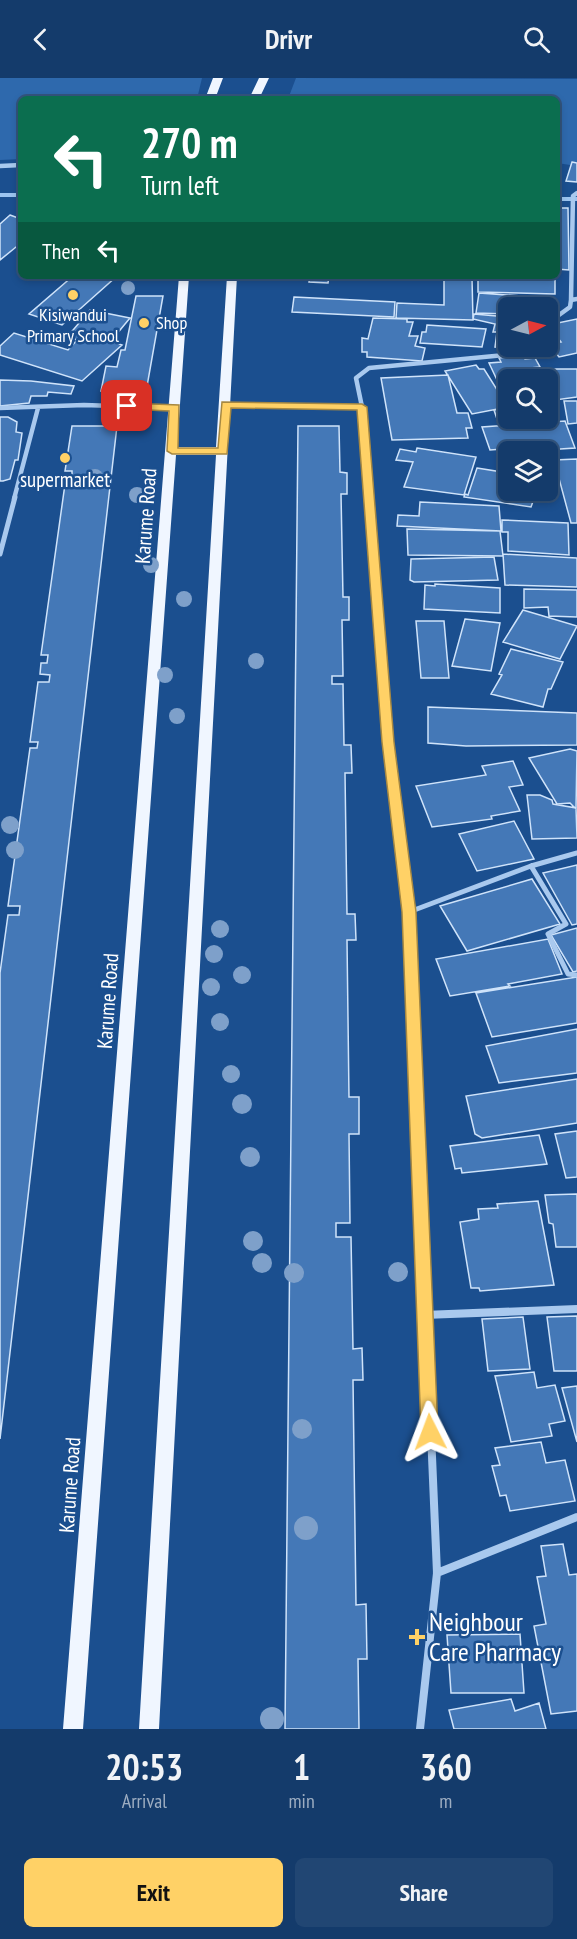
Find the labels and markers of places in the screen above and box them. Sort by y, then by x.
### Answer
marker: Kisiwandui Primary School [66,288,80,302]
place label: Kisiwandui Primary School [27,303,120,347]
place label: Shop [156,311,187,334]
marker: Shop [137,316,151,330]
pin [101,380,152,431]
marker: supermarket [58,451,72,465]
place label: supermarket [20,466,110,493]
place label: Neighbour Care Pharmacy [429,1605,561,1668]
marker: Neighbour Care Pharmacy [410,1630,424,1644]

